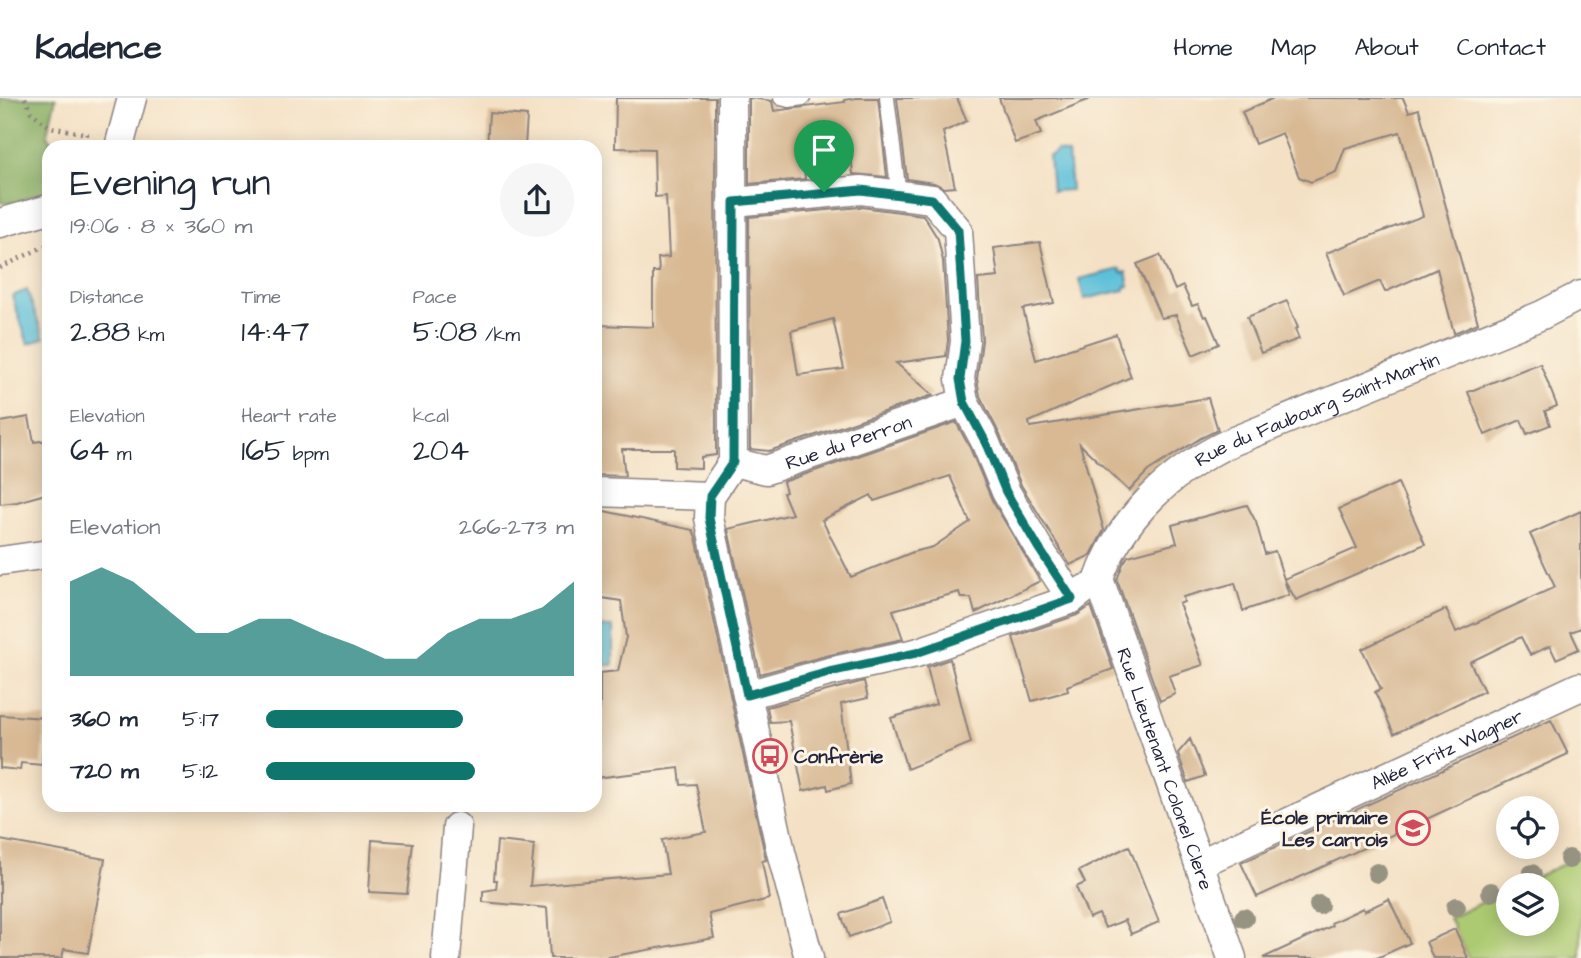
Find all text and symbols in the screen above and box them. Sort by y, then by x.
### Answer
text: Kadence [35,25,162,71]
text: Home [1173,31,1233,65]
text: Map [1271,31,1316,65]
text: About [1354,31,1419,65]
text: Contact [1457,31,1546,65]
pin [794,120,854,192]
icon: arrive [805,131,843,169]
text: Evening run [70,158,271,210]
button: share [500,163,574,237]
text: 19:06 · 8 × 360 m [70,210,252,242]
text: Distance [70,284,144,311]
text: Time [241,284,281,311]
text: Pace [413,284,457,311]
text: 2.88 [70,311,130,353]
text: 14:47 [241,311,309,353]
text: 5:08 [413,311,477,353]
text: km [130,322,164,349]
text: /km [477,322,520,349]
street label: Rue du Faubourg Saint-Martin [1190,346,1444,474]
text: Elevation [70,403,145,430]
text: Heart rate [241,403,337,430]
text: kcal [413,403,449,430]
street label: Rue du Perron [782,409,915,477]
text: 64 [70,430,109,472]
text: 165 [241,430,285,472]
text: 204 [413,430,469,472]
text: m [109,441,132,468]
text: bpm [285,441,329,468]
text: Elevation [70,511,161,543]
text: 266–273 m [459,511,574,543]
street label: Rue Lieutenant Colonel Clere [1109,645,1219,894]
text: 360 m [70,703,138,735]
text: 5:17 [182,703,219,735]
street label: Allée Fritz Wagner [1367,703,1528,797]
bus stop icon: Confrèrie [751,737,789,775]
place label: Confrèrie [794,744,884,771]
text: 720 m [70,755,139,787]
text: 5:12 [182,755,218,787]
map controls [1496,796,1559,936]
button: locate [1496,796,1559,859]
place label: École primaire Les carrois [1261,805,1389,854]
school or university icon: École primaire Les carrois [1394,809,1432,847]
button: layers [1496,873,1559,936]

